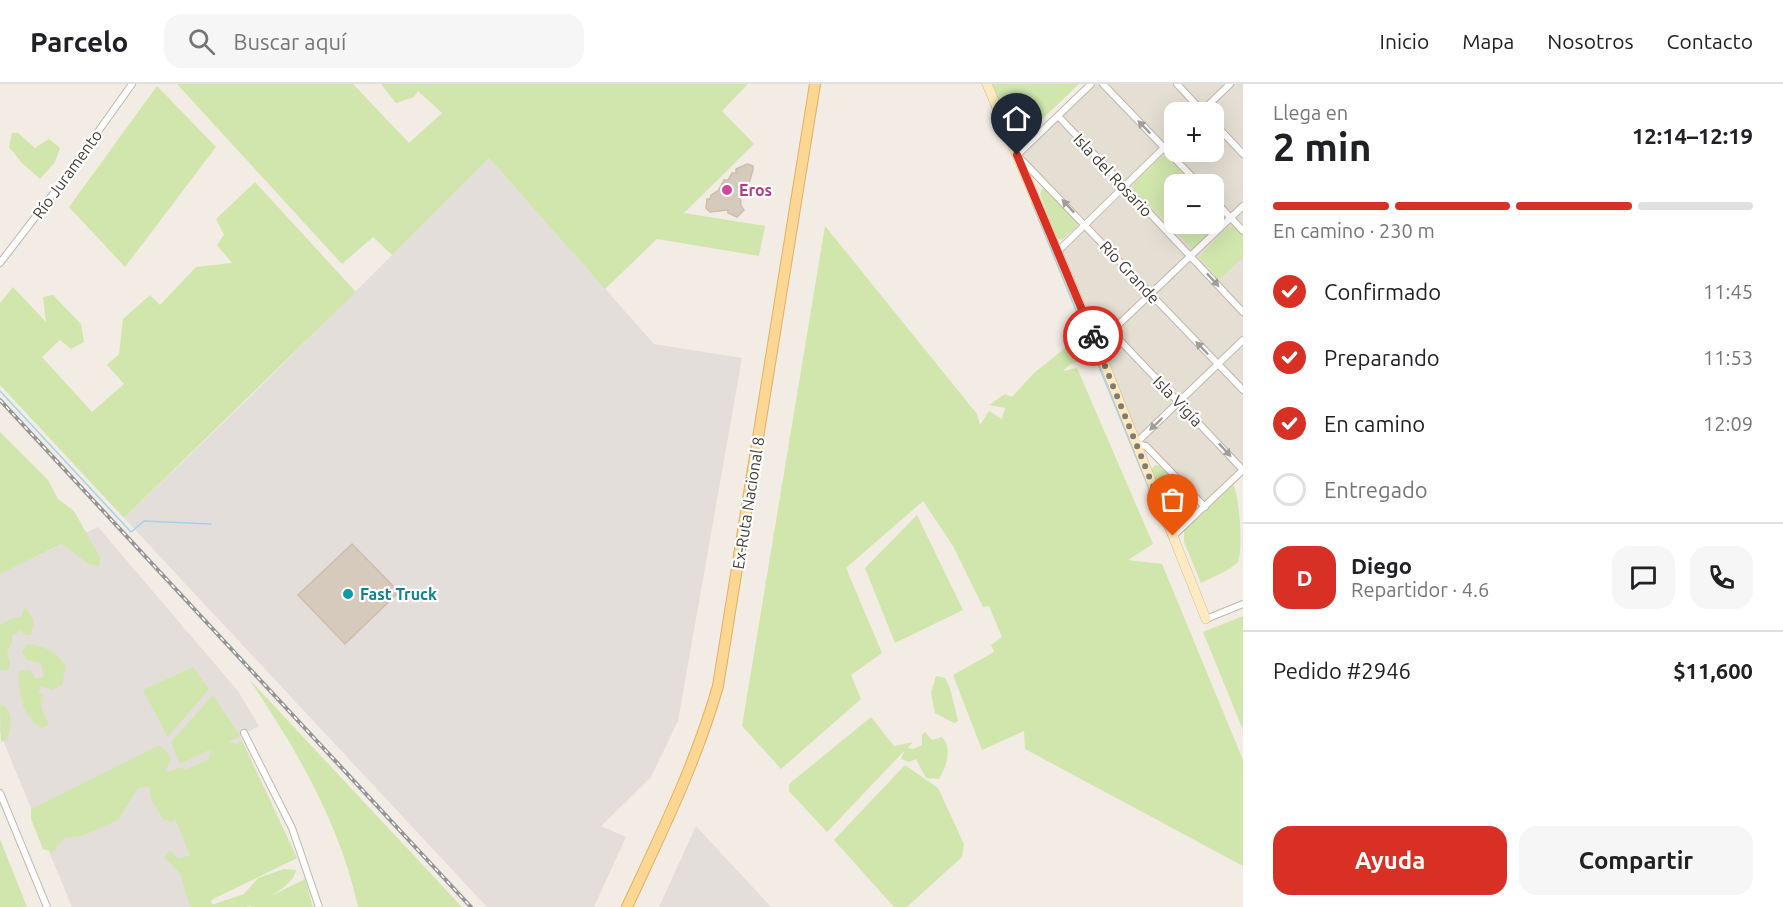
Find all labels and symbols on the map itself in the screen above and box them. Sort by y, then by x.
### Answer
pin [991,93,1042,155]
one-way arrow [1137,119,1151,134]
street label: Río Juramento [29,126,105,222]
street label: Isla del Rosario [1070,130,1156,220]
place label: Eros [739,181,772,199]
marker: Eros [720,183,734,197]
one-way arrow [1061,199,1075,214]
street label: Río Grande [1096,237,1164,307]
one-way arrow [1206,273,1220,287]
courier [1063,306,1123,366]
one-way arrow [1196,341,1210,355]
street label: Isla Vigía [1150,372,1206,430]
one-way arrow [1148,417,1163,431]
street label: Ex-Ruta Nacional 8 [729,436,767,570]
one-way arrow [1217,443,1231,457]
pin [1147,474,1198,536]
place label: Fast Truck [360,585,437,603]
marker: Fast Truck [341,587,355,601]

